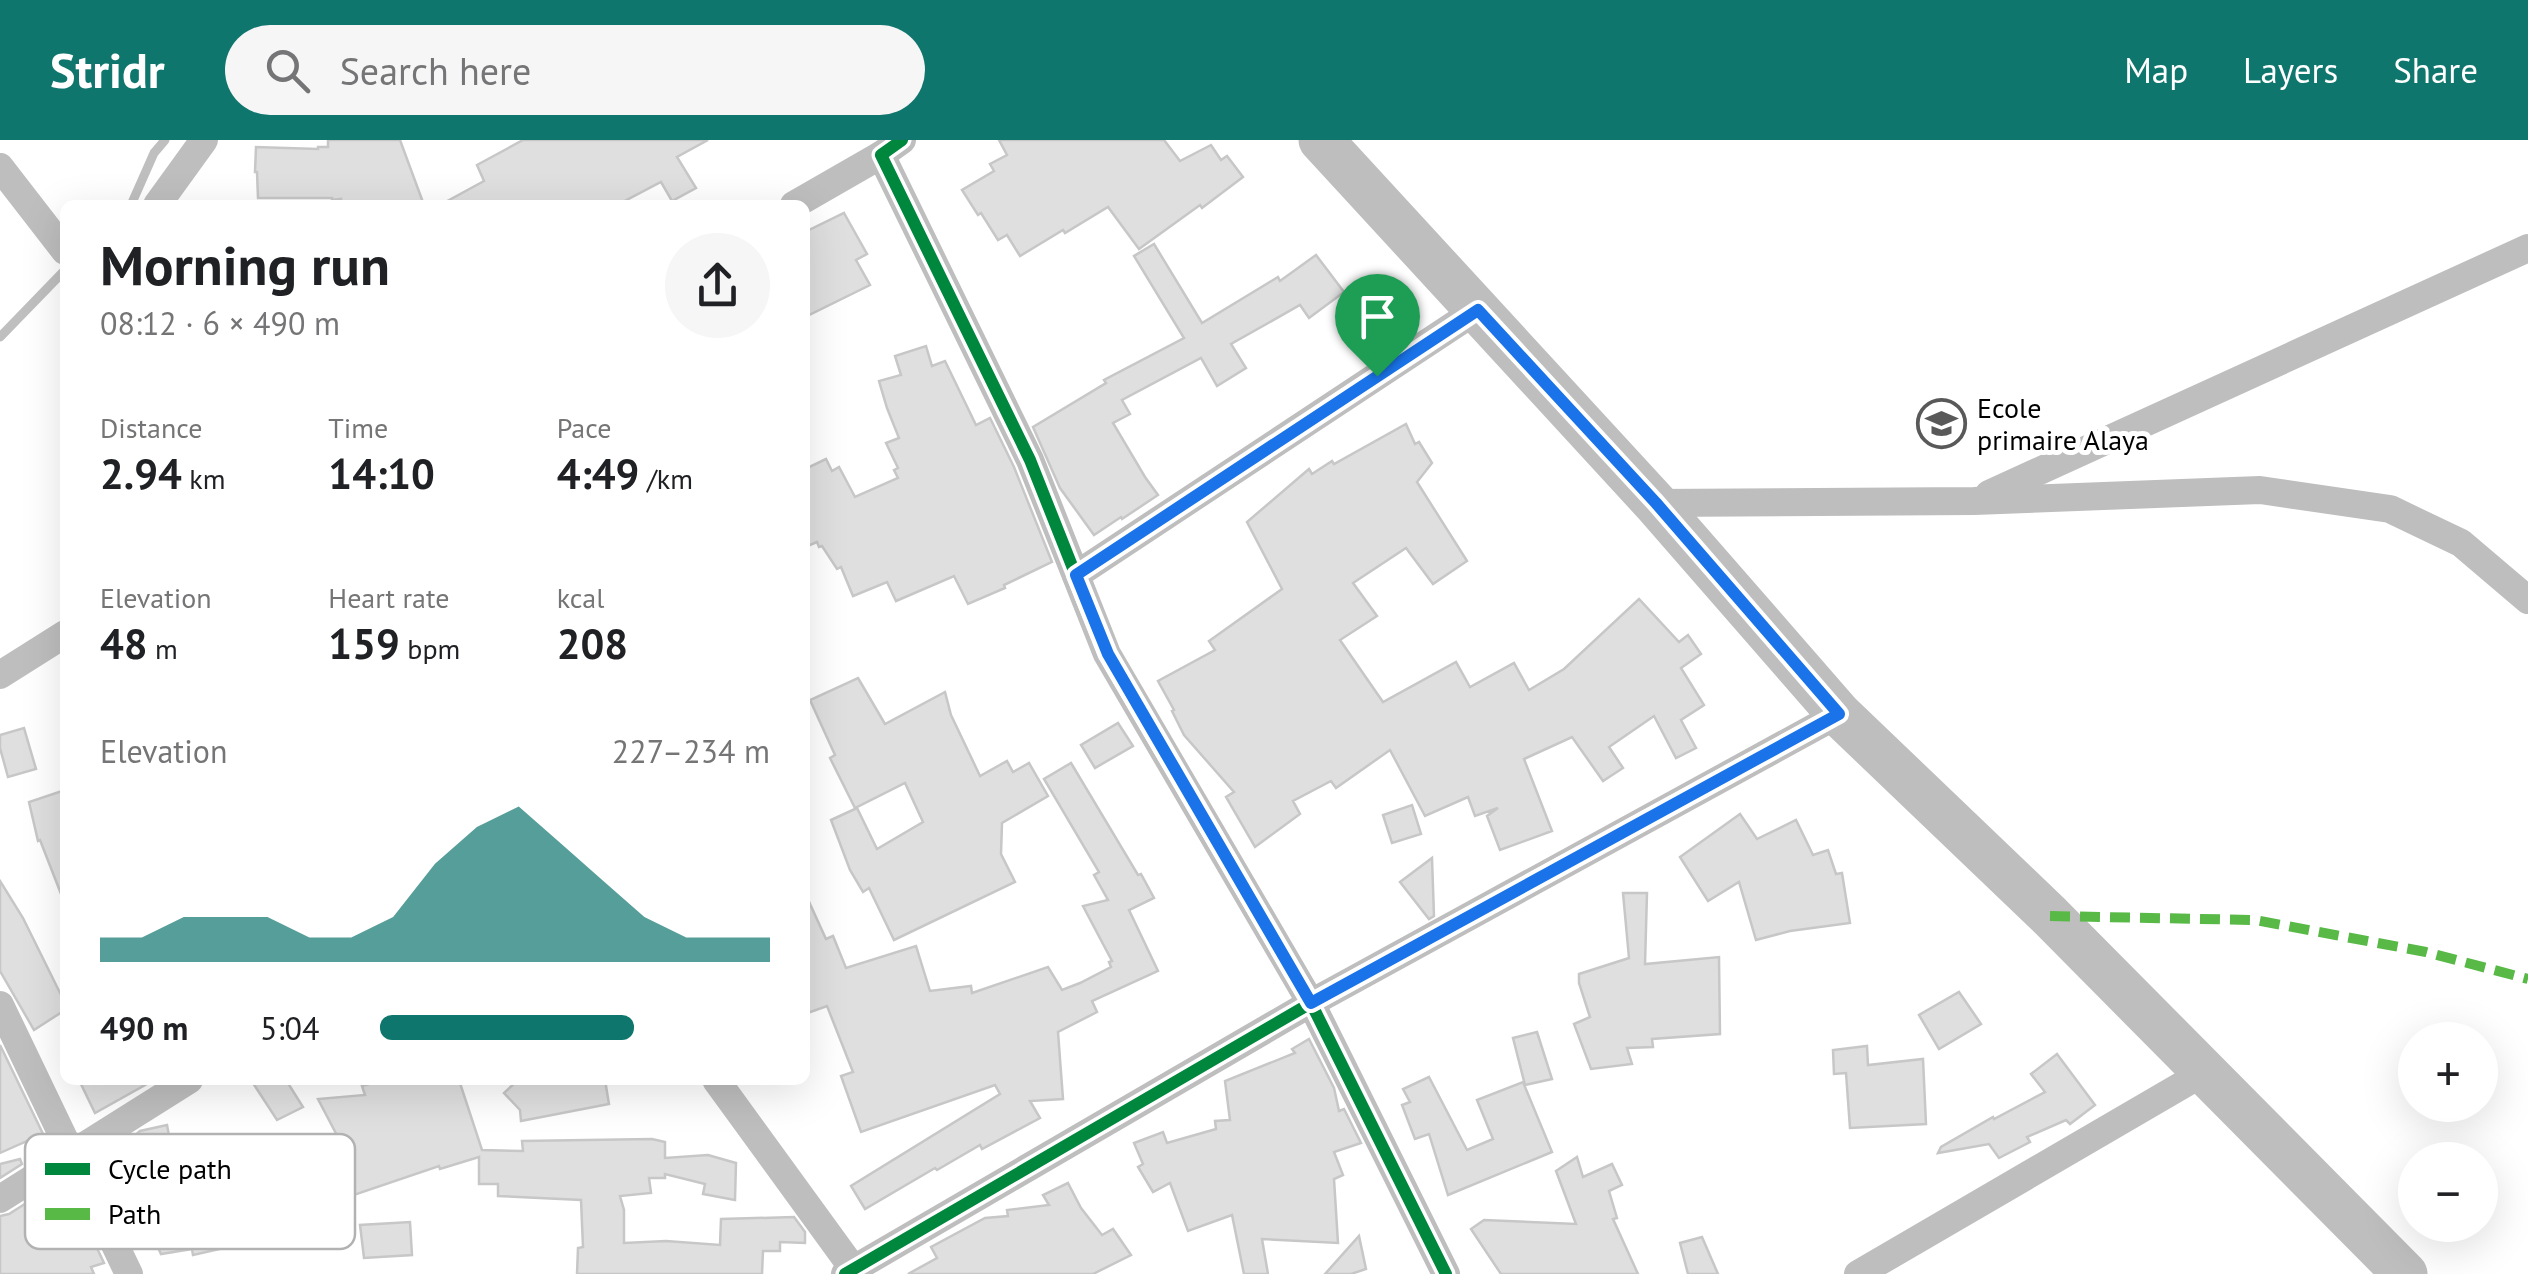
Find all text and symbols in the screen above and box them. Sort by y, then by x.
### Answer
search box [225,25,925,115]
text: Stridr [50,39,165,101]
icon: search [260,43,315,98]
text: Search here [340,46,531,95]
text: Map [2124,47,2188,93]
text: Layers [2243,47,2338,93]
text: Share [2393,47,2478,93]
text: Morning run [100,229,390,300]
button: share [665,233,770,338]
pin [1335,274,1420,377]
icon: arrive [1350,289,1405,344]
text: 08:12 · 6 × 490 m [100,302,340,344]
place label: Ecole primaire Alaya [1977,389,2149,458]
school or university icon: Ecole primaire Alaya [1916,398,1968,450]
text: Distance [100,409,203,446]
text: Time [328,409,388,446]
text: Pace [557,409,611,446]
text: 2.94 [100,446,182,501]
text: 14:10 [328,446,435,501]
text: 4:49 [557,446,639,501]
text: km [182,460,225,497]
text: /km [639,460,693,497]
text: Elevation [100,579,212,616]
text: Heart rate [328,579,449,616]
text: kcal [557,579,604,616]
text: 48 [100,616,148,671]
text: 159 [328,616,400,671]
text: 208 [557,616,628,671]
text: m [148,630,178,667]
text: bpm [400,630,460,667]
text: Elevation [100,730,227,772]
text: 227–234 m [612,730,770,772]
text: 490 m [100,1007,188,1049]
text: 5:04 [260,1007,319,1049]
map controls [2398,1022,2498,1242]
button: + [2398,1022,2498,1122]
legend [25,1134,355,1249]
button: − [2398,1142,2498,1242]
text: Cycle path [108,1150,232,1187]
text: Path [108,1195,161,1232]

